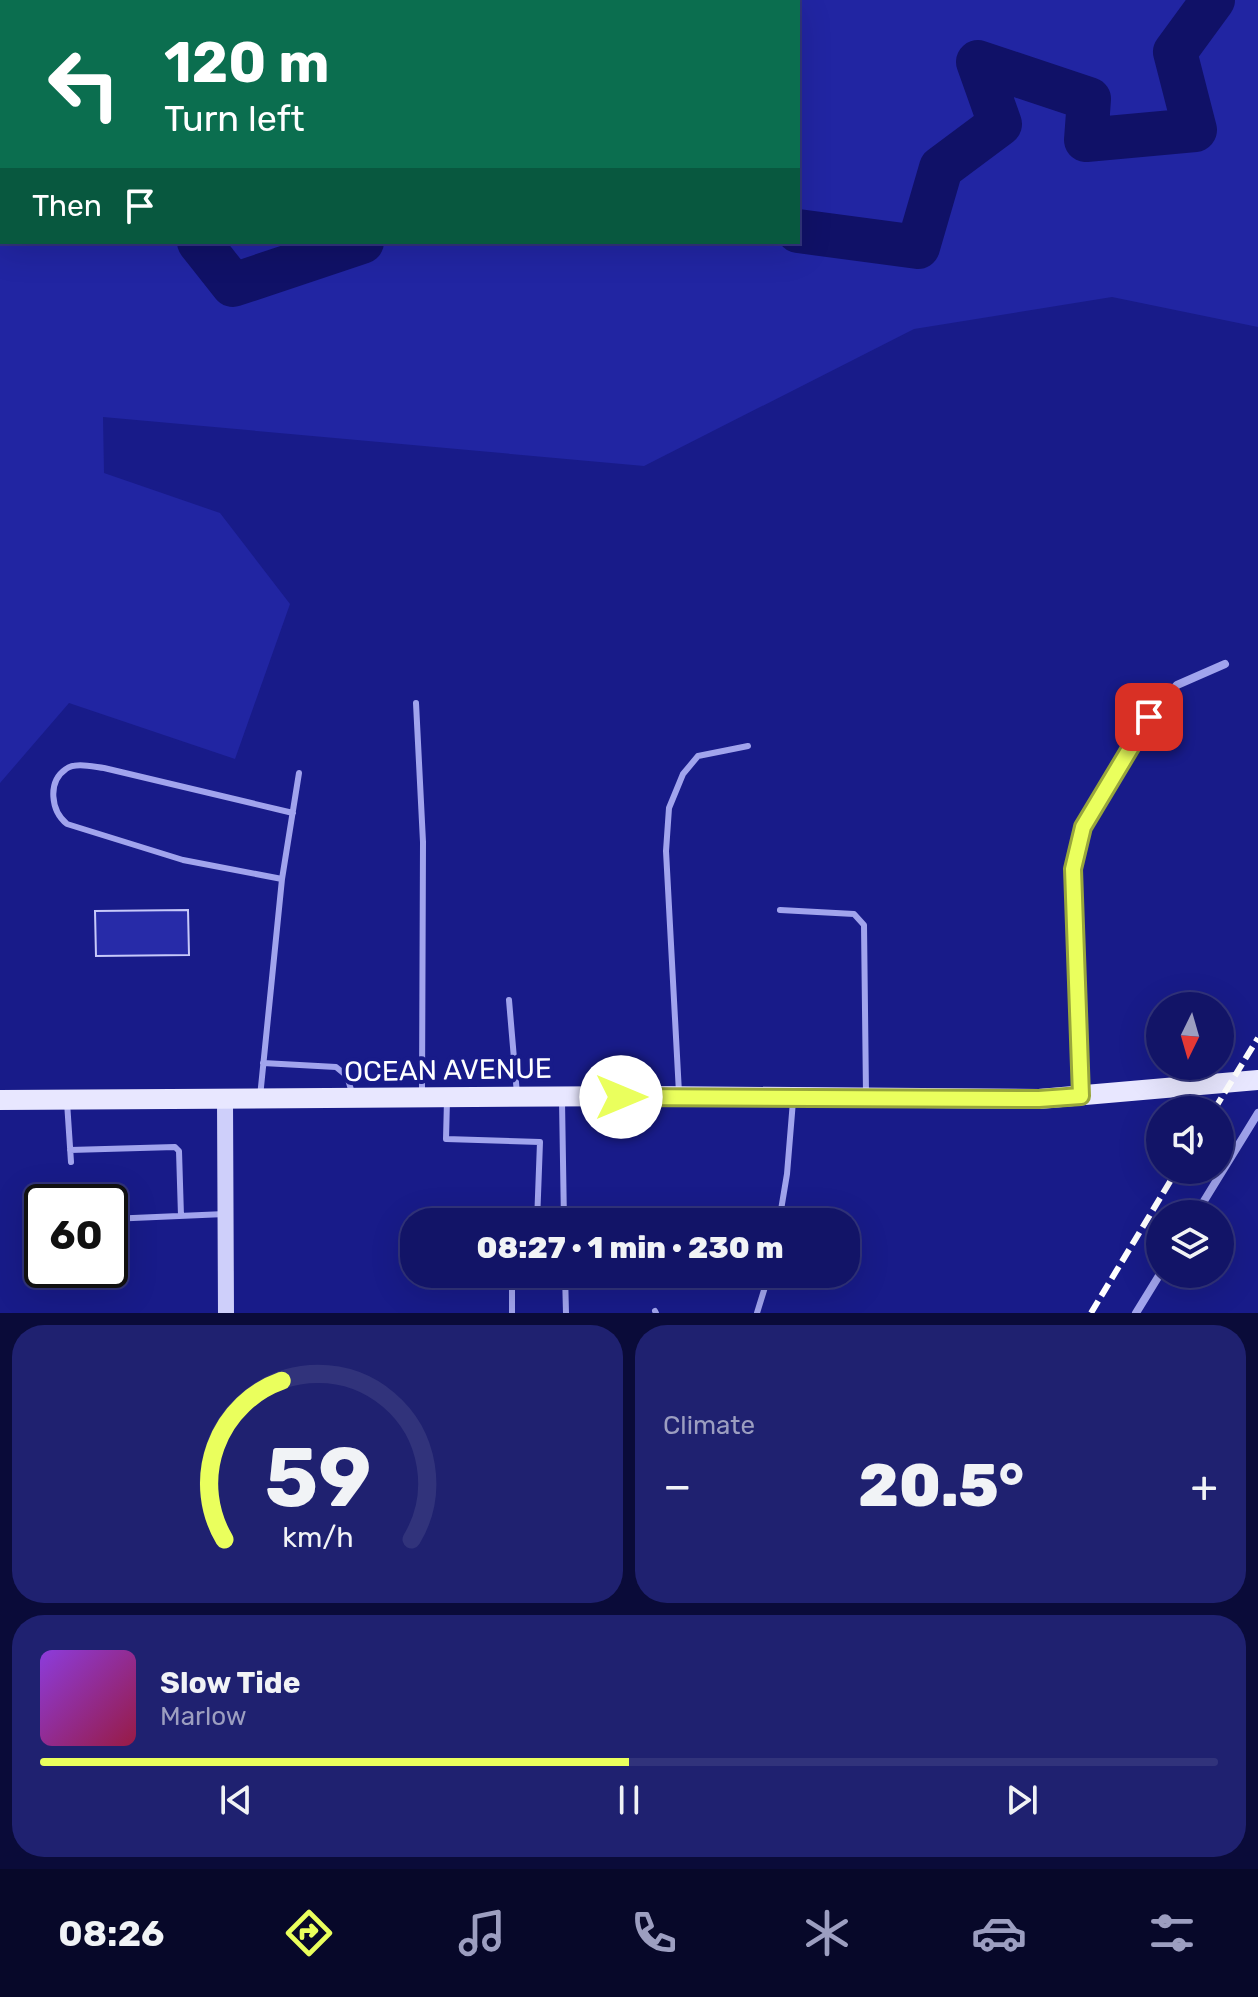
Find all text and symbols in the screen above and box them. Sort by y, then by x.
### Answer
text: 120 m [164,30,330,96]
icon: left [32,32,136,136]
text: Turn left [164,97,305,140]
icon: arrive [118,184,162,228]
text: Then [32,188,102,224]
pin [1115,683,1183,751]
icon: arrive [1127,695,1171,739]
north arrow [1146,992,1234,1080]
map controls [1146,992,1234,1288]
street label: OCEAN AVENUE [344,1052,552,1088]
position arrow [579,1055,663,1139]
button: sound [1146,1096,1234,1184]
speed limit sign: 60 [24,1184,128,1288]
button: layers [1146,1200,1234,1288]
text: 08:27 · 1 min · 230 m [476,1230,784,1266]
text: Climate [663,1410,755,1441]
text: 59 [264,1428,371,1527]
text: 20.5° [858,1450,1024,1521]
text: − [663,1460,692,1512]
text: + [1191,1460,1218,1512]
text: km/h [282,1520,353,1554]
text: Slow Tide [160,1665,300,1701]
text: Marlow [160,1701,247,1732]
icon: previous [214,1778,258,1822]
icon: pause [607,1778,651,1822]
icon: next [1000,1778,1044,1822]
icon: directions [281,1905,337,1961]
icon: music [454,1905,510,1961]
icon: phone [626,1905,682,1961]
icon: climate [799,1905,855,1961]
icon: car [971,1905,1027,1961]
icon: filters [1144,1905,1200,1961]
text: 08:26 [58,1912,164,1955]

